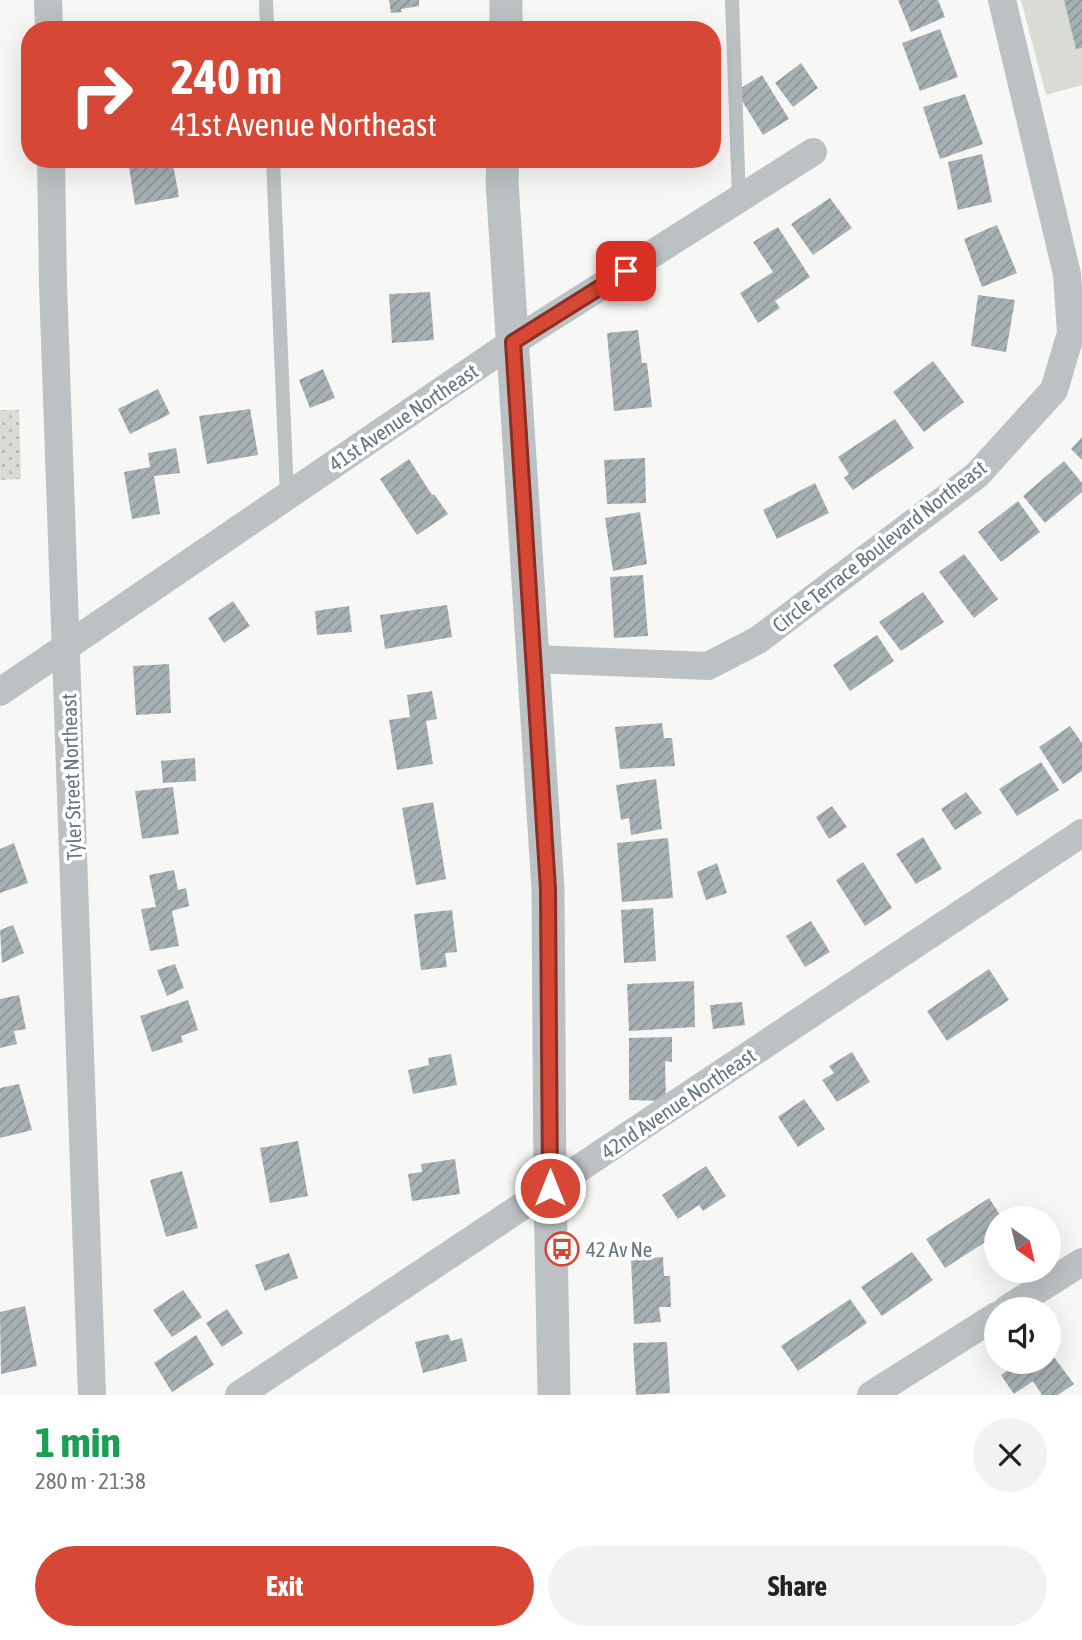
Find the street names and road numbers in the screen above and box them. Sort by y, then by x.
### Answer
street label: 41st Avenue Northeast [324,358,482,476]
street label: Circle Terrace Boulevard Northeast [767,455,991,637]
street label: Tyler Street Northeast [56,693,86,861]
street label: 42nd Avenue Northeast [596,1042,760,1164]

